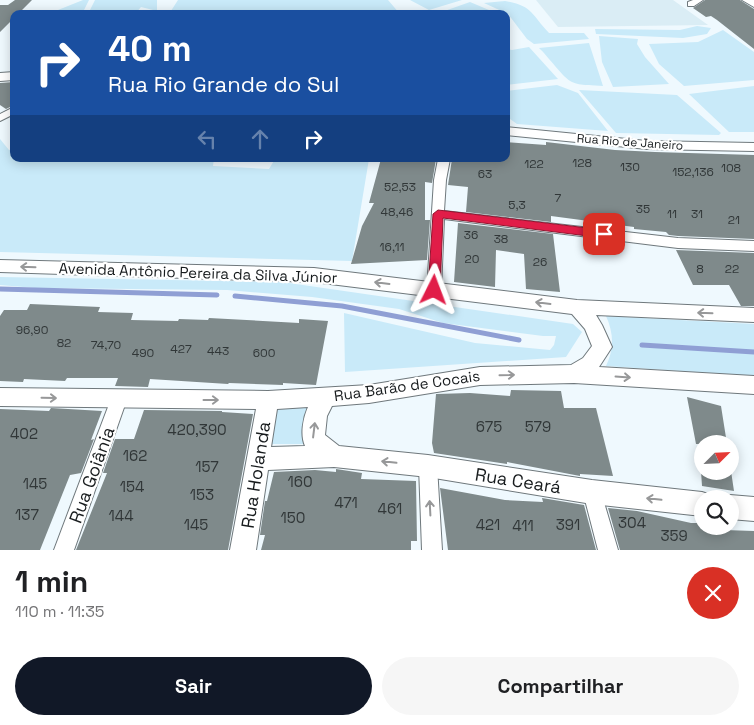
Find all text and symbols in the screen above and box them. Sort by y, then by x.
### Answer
text: 40 m [108,27,192,71]
icon: right [25,30,90,95]
text: Rua Rio Grande do Sul [108,70,339,98]
icon: left [193,125,221,153]
icon: ahead [246,125,274,153]
icon: right [299,125,327,153]
street label: Rua Rio de Janeiro [576,130,684,154]
house number: 128 [572,155,592,171]
house number: 122 [524,156,544,172]
house number: 130 [620,159,640,175]
house number: 108 [721,160,741,176]
house number: 152,136 [672,164,714,180]
house number: 63 [478,166,492,182]
house number: 52,53 [384,179,416,195]
house number: 7 [555,190,562,206]
house number: 5,3 [508,197,526,213]
house number: 35 [636,201,650,217]
house number: 48,46 [381,204,413,220]
house number: 11 [667,206,677,222]
house number: 31 [691,206,703,222]
house number: 21 [728,212,740,228]
pin [583,213,625,255]
icon: arrive [590,220,618,248]
house number: 36 [464,227,478,243]
house number: 38 [494,231,508,247]
house number: 16,11 [380,239,404,255]
house number: 20 [465,251,479,267]
house number: 26 [533,254,547,270]
street label: Avenida Antônio Pereira da Silva Júnior [58,258,338,287]
house number: 8 [696,261,704,277]
house number: 22 [725,261,739,277]
one-way arrow [20,262,36,272]
position arrow [407,263,459,315]
one-way arrow [374,278,390,288]
one-way arrow [535,298,551,308]
one-way arrow [698,308,714,317]
house number: 96,90 [16,322,48,338]
house number: 82 [57,335,71,351]
house number: 74,70 [91,337,121,353]
house number: 427 [170,341,192,357]
house number: 443 [207,343,229,359]
house number: 490 [132,345,154,361]
house number: 600 [253,345,275,361]
street label: Rua Barão de Cocais [333,366,481,405]
one-way arrow [499,370,515,380]
one-way arrow [614,372,630,381]
one-way arrow [40,393,56,403]
one-way arrow [202,395,219,405]
house number: 675 [476,417,502,436]
house number: 579 [525,417,551,436]
house number: 420,390 [167,420,227,439]
street label: Rua Holanda [236,420,275,530]
one-way arrow [309,422,319,438]
street label: Rua Goiânia [63,423,120,526]
house number: 402 [10,424,38,443]
north arrow [694,435,739,480]
map controls [694,435,739,535]
house number: 162 [123,446,147,465]
house number: 157 [195,457,219,476]
one-way arrow [381,457,397,467]
street label: Rua Ceará [473,462,563,499]
house number: 160 [287,472,313,491]
house number: 145 [23,474,47,493]
house number: 154 [120,477,144,496]
house number: 153 [190,485,214,504]
button: search [694,490,739,535]
house number: 471 [334,493,358,512]
one-way arrow [646,494,662,504]
house number: 461 [378,499,402,518]
one-way arrow [426,500,435,516]
house number: 137 [15,505,39,524]
house number: 144 [108,506,134,525]
house number: 150 [281,508,305,527]
house number: 304 [618,513,646,532]
house number: 145 [184,515,208,534]
house number: 421 [476,515,500,534]
house number: 391 [556,515,580,534]
house number: 411 [512,516,534,535]
house number: 359 [660,526,688,545]
text: 1 min [15,562,88,601]
button: close [687,567,739,619]
text: 110 m · 11:35 [15,601,104,622]
button: Sair [15,657,372,715]
button: Compartilhar [382,657,739,715]

